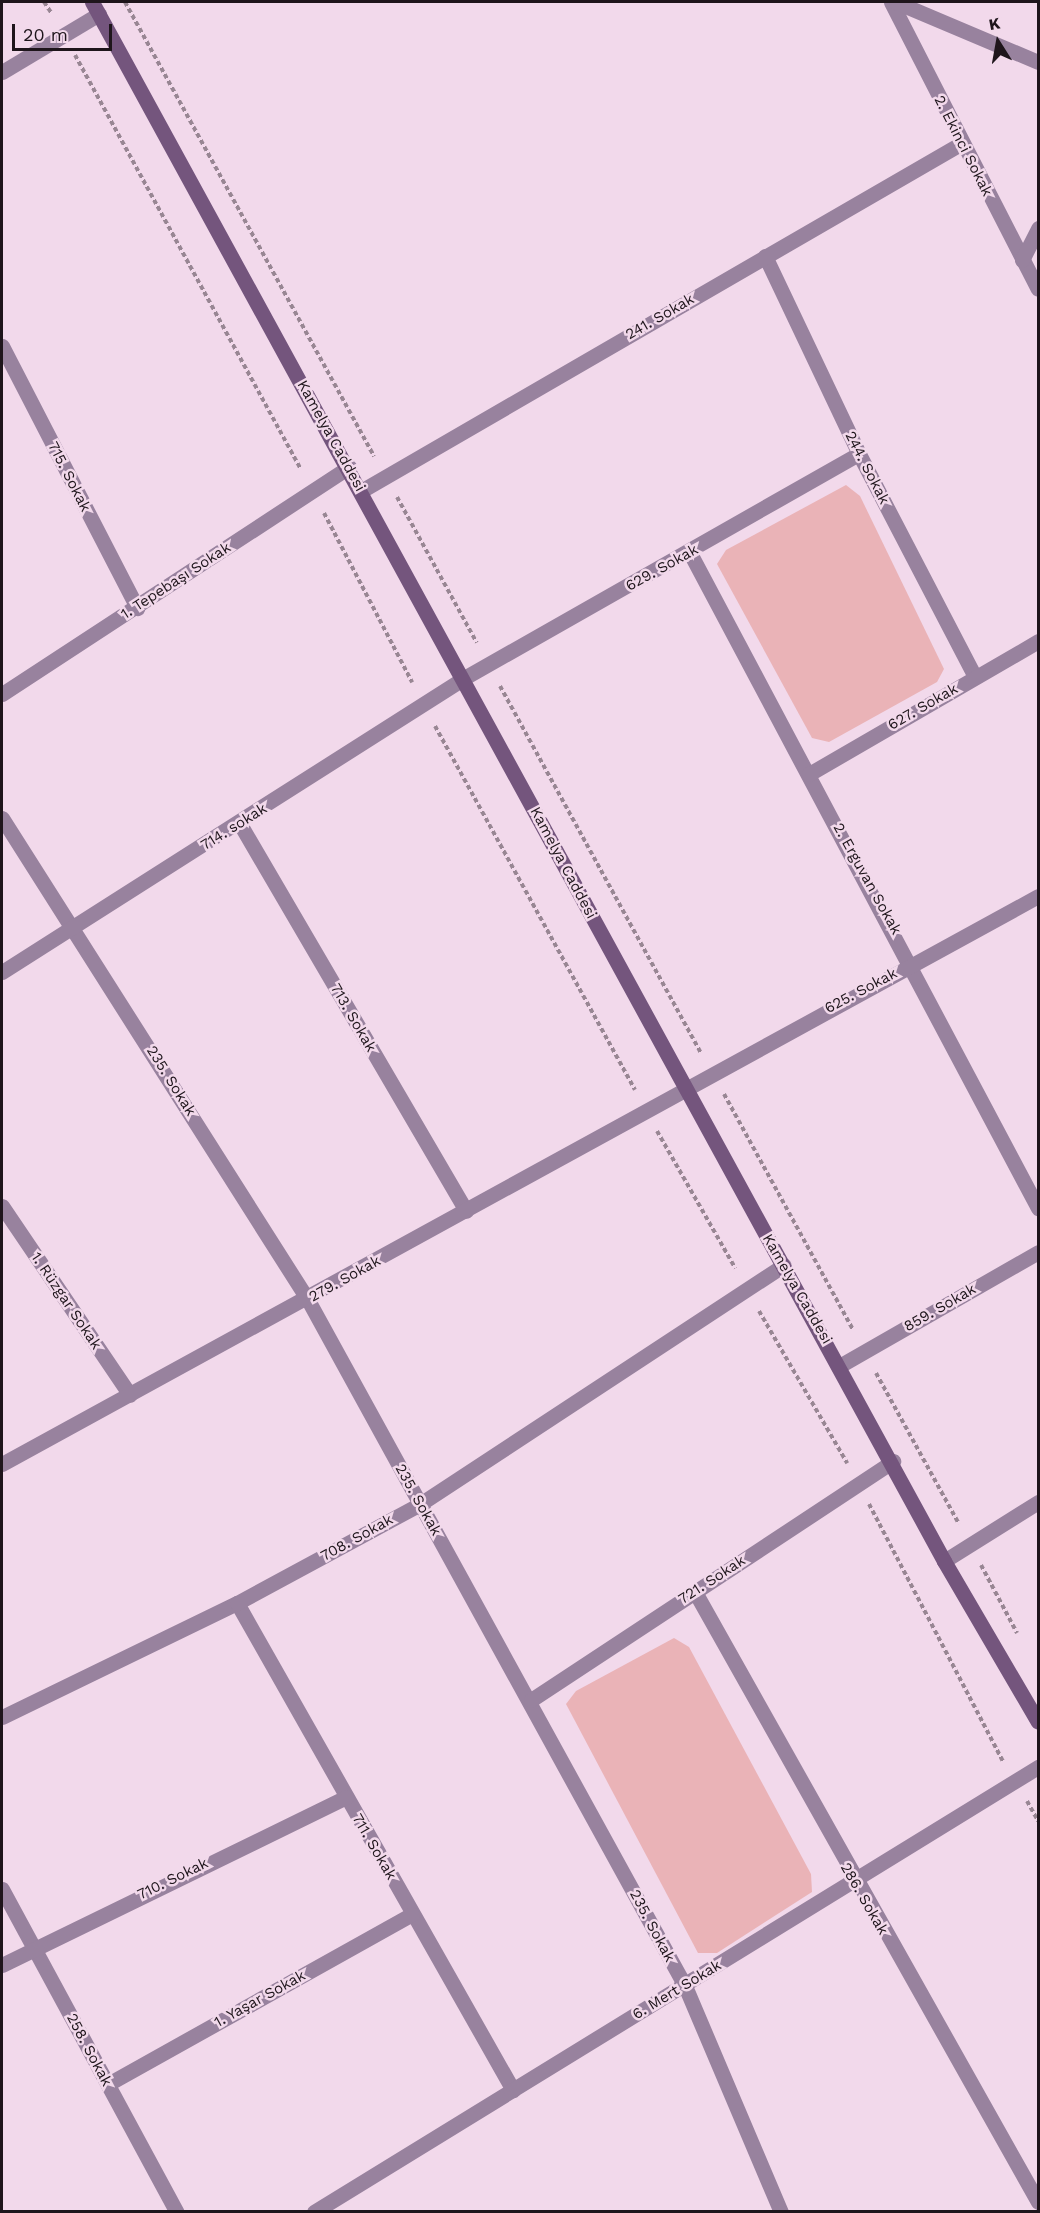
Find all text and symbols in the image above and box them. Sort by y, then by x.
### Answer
scale bar [15,12,116,50]
north arrow [968,12,1028,72]
text: K [987,13,1002,34]
text: 20 m [23,24,68,45]
street label: 2. Ekinci Sokak [930,93,996,199]
street label: 241. Sokak [623,290,697,344]
street label: Kamelya Caddesi [293,377,369,495]
street label: 244. Sokak [841,428,893,508]
street label: 715. Sokak [44,439,94,515]
street label: 1. Tepebaşı Sokak [117,539,235,623]
street label: 629. Sokak [623,541,701,595]
street label: 627. Sokak [885,680,961,734]
street label: 714. sokak [198,800,270,854]
street label: Kamelya Caddesi [526,804,600,922]
street label: 2. Erguvan Sokak [829,820,905,938]
street label: 625. Sokak [822,964,900,1018]
street label: 713. Sokak [326,981,380,1055]
street label: 235. Sokak [142,1043,200,1119]
street label: Kamelya Caddesi [758,1231,836,1347]
street label: 1. Rüzgar Sokak [27,1249,105,1353]
street label: 279. Sokak [306,1252,384,1306]
street label: 859. Sokak [901,1280,979,1336]
street label: 235. Sokak [391,1461,445,1539]
street label: 708. Sokak [318,1511,396,1565]
street label: 721. Sokak [675,1552,749,1608]
street label: 711. Sokak [348,1811,400,1883]
street label: 710. Sokak [135,1854,211,1904]
street label: 286. Sokak [836,1860,892,1938]
street label: 235. Sokak [625,1887,679,1965]
street label: 6. Mert Sokak [629,1956,725,2024]
street label: 1. Yaşar Sokak [211,1966,309,2032]
street label: 258. Sokak [62,2011,116,2089]

